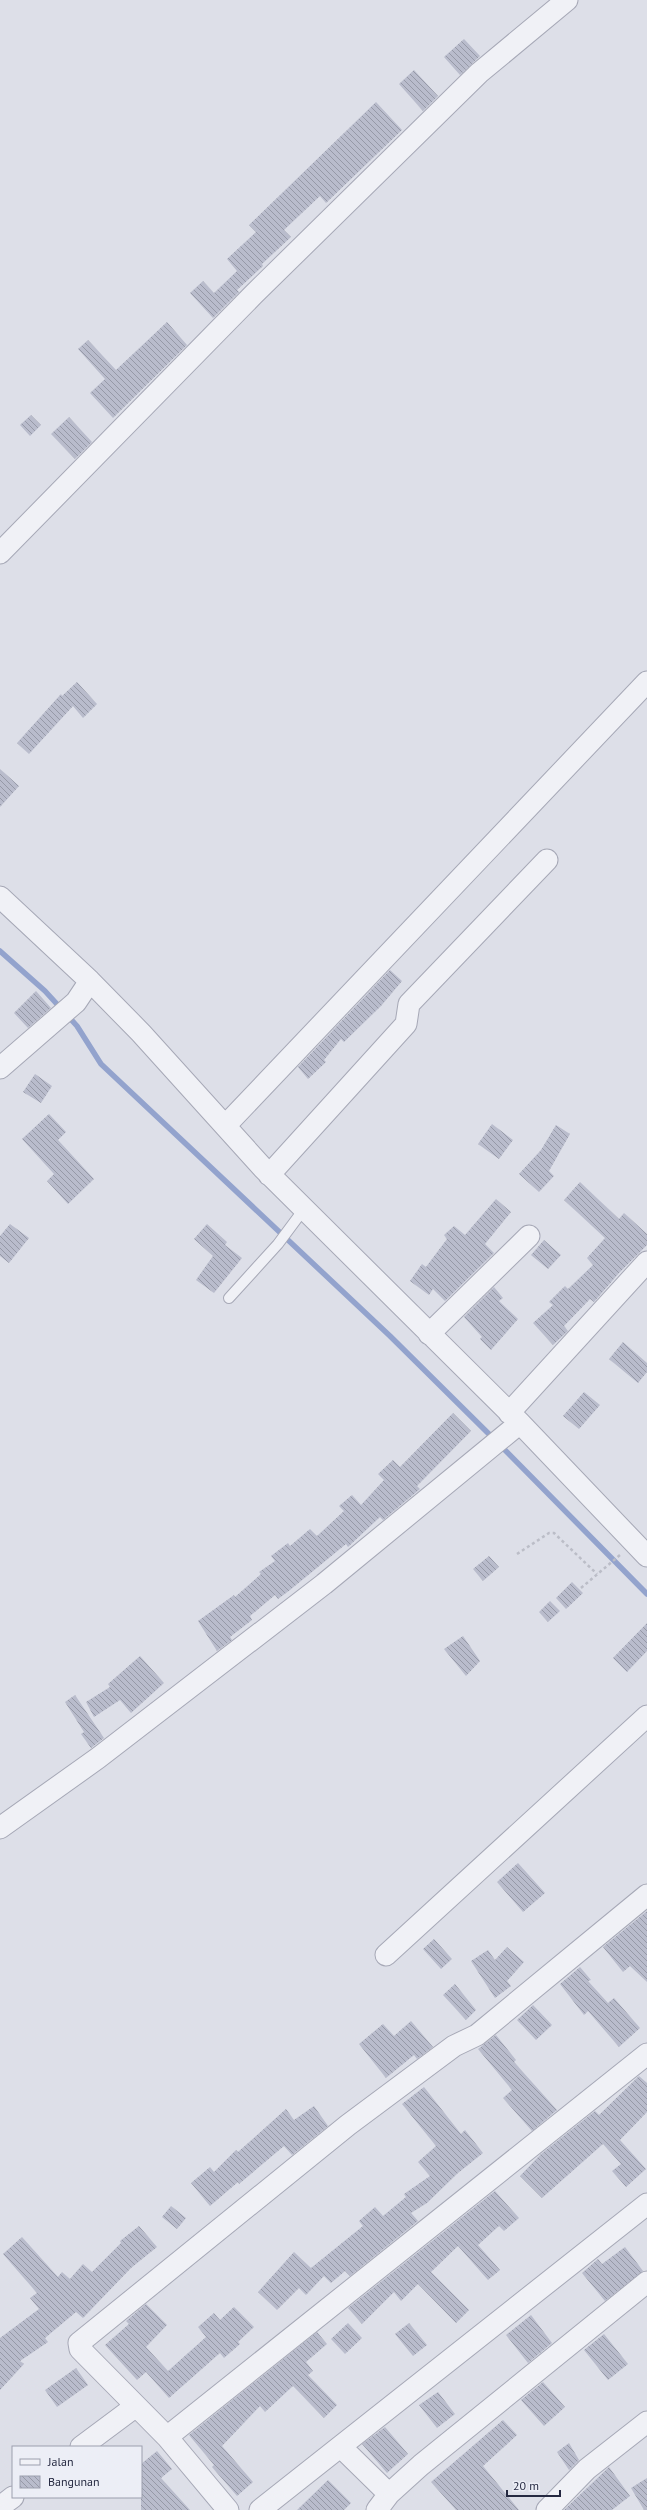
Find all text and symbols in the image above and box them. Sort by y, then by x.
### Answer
legend [12,2446,142,2498]
text: Jalan [47,2454,73,2469]
scale bar [507,2472,560,2498]
text: Bangunan [48,2474,100,2489]
text: 20 m [513,2478,539,2493]

